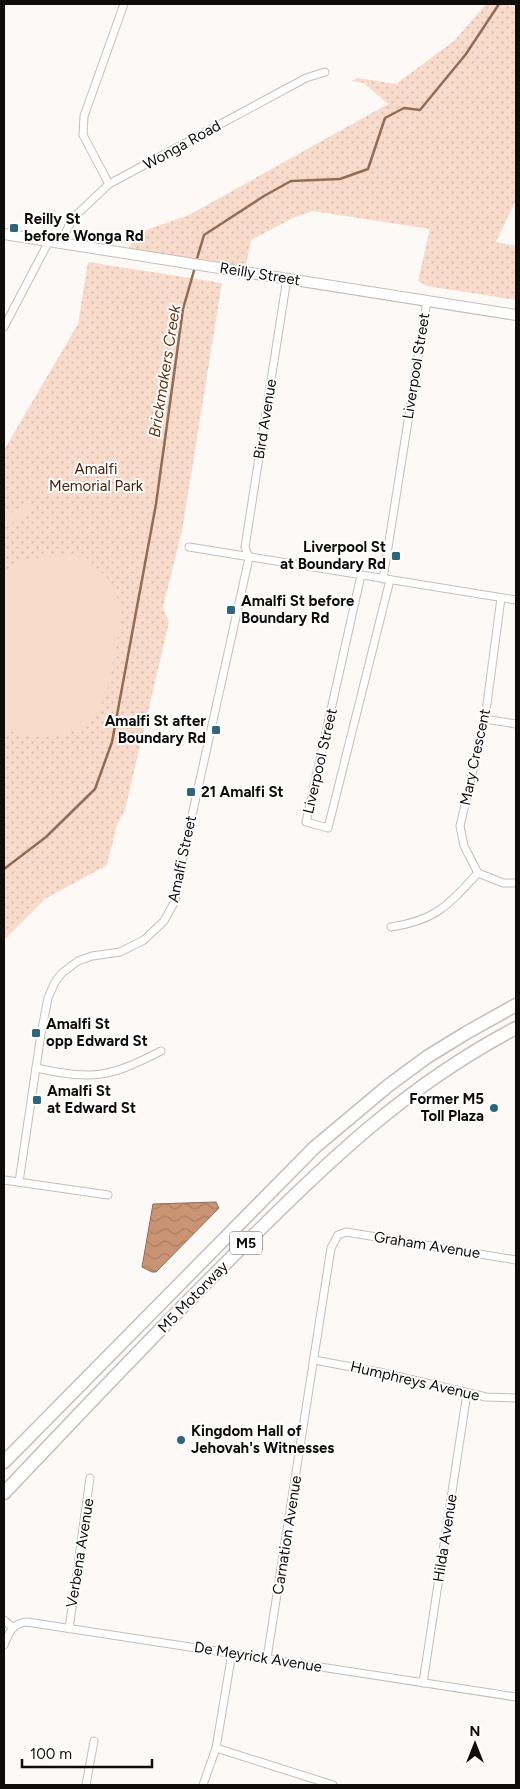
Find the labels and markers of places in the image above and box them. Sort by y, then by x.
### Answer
place label: Reilly St before Wonga Rd [24,210,144,245]
marker: Reilly St before Wonga Rd [8,222,20,234]
place label: Liverpool St at Boundary Rd [280,538,386,573]
marker: Liverpool St at Boundary Rd [390,550,402,562]
place label: Amalfi St before Boundary Rd [241,592,355,627]
marker: Amalfi St before Boundary Rd [225,604,237,616]
place label: Amalfi St after Boundary Rd [105,712,206,747]
marker: Amalfi St after Boundary Rd [210,724,222,736]
place label: 21 Amalfi St [201,783,284,801]
marker: 21 Amalfi St [185,786,197,798]
place label: Amalfi St opp Edward St [46,1015,148,1050]
marker: Amalfi St opp Edward St [30,1027,42,1039]
place label: Amalfi St at Edward St [47,1082,136,1117]
place label: Former M5 Toll Plaza [409,1090,484,1125]
marker: Amalfi St at Edward St [31,1094,43,1106]
marker: Former M5 Toll Plaza [488,1102,500,1114]
place label: Kingdom Hall of Jehovah's Witnesses [191,1422,334,1457]
marker: Kingdom Hall of Jehovah's Witnesses [175,1434,187,1446]

